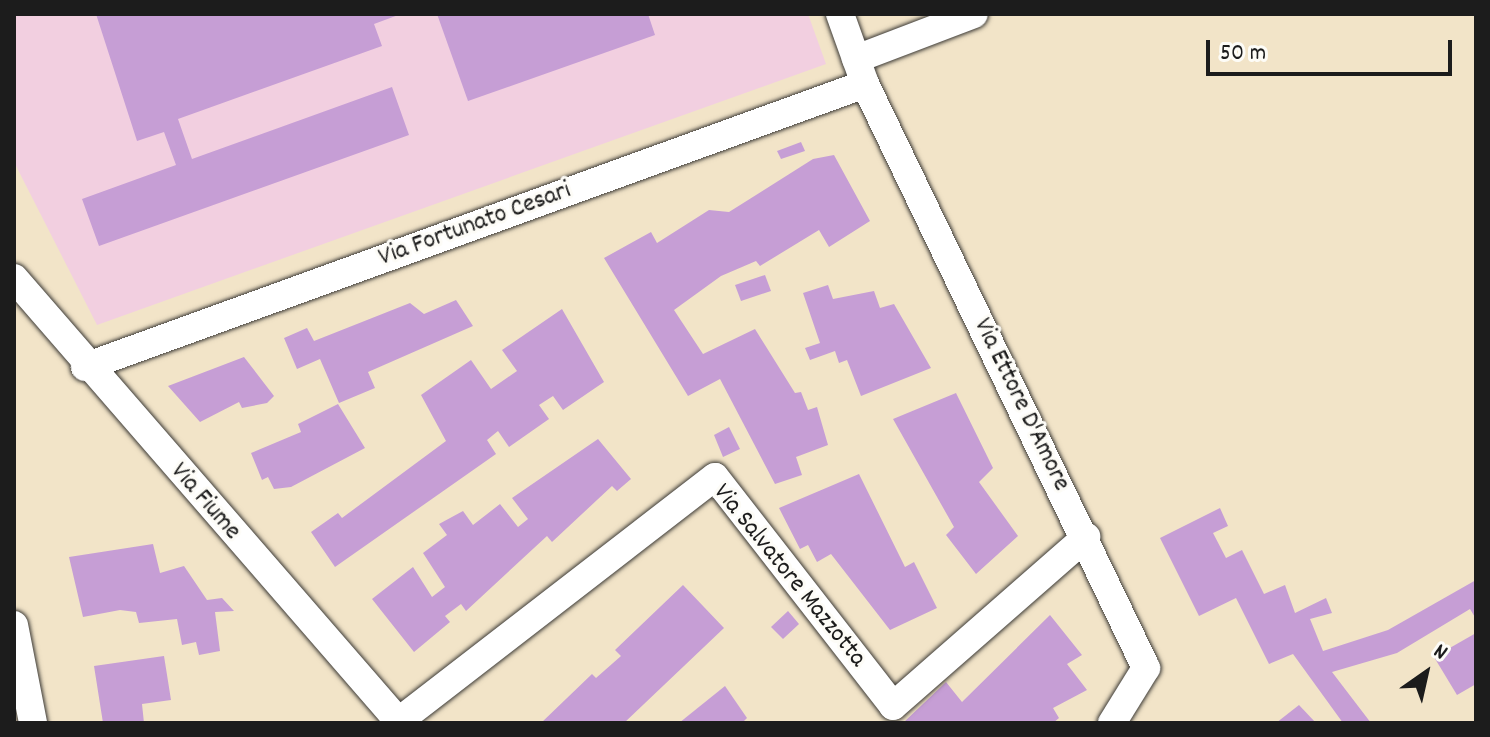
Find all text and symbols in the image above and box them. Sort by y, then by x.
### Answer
scale bar [1210,24,1456,74]
text: 50 m [1220,37,1266,71]
street label: Via Fortunato Cesari [375,176,575,274]
street label: Via Ettore D'Amore [966,314,1076,496]
street label: Via Fiume [163,457,247,547]
street label: Via Salvatore Mazzotta [706,478,872,674]
north arrow [1386,633,1466,713]
text: N [1427,637,1453,669]

